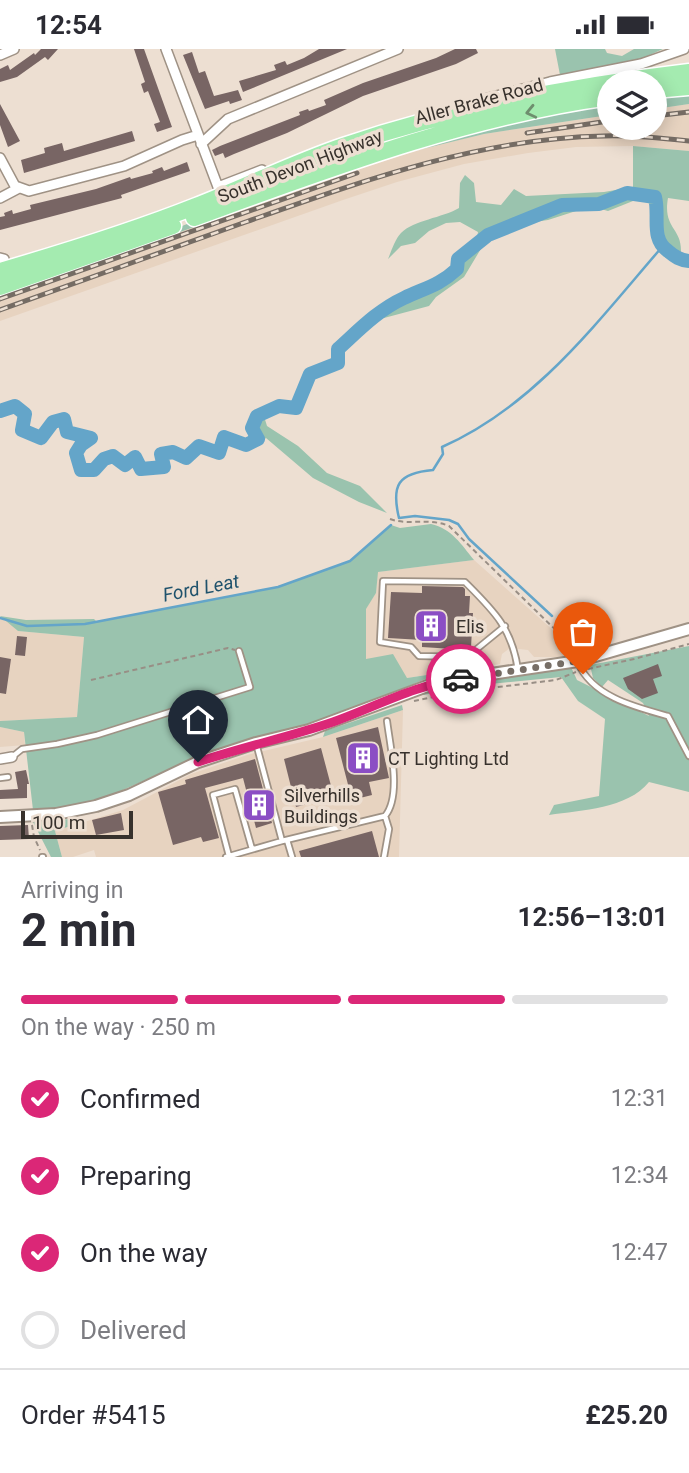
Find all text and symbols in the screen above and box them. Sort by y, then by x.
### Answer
text: 12:54 [35,10,102,40]
map controls [597,70,667,140]
button: layers [597,70,667,140]
street label: Aller Brake Road [413,74,545,128]
one-way arrow [525,103,537,118]
street label: South Devon Highway [215,125,386,207]
water label: Ford Leat [161,569,242,607]
pin [553,602,613,674]
building icon: Elis [412,607,450,645]
icon: bag [564,613,602,651]
place label: Elis [456,616,484,637]
courier [426,644,496,714]
icon: car [442,660,480,698]
pin [168,690,228,762]
icon: home [179,701,217,739]
building icon: CT Lighting Ltd [344,739,382,777]
place label: CT Lighting Ltd [388,748,509,769]
place label: Silverhills Buildings [284,785,360,827]
building icon: Silverhills Buildings [240,786,278,824]
scale bar [21,808,133,840]
text: 100 m [32,811,85,834]
text: Arriving in [21,877,124,904]
text: 12:56–13:01 [518,902,668,932]
text: 2 min [21,903,137,957]
text: On the way · 250 m [21,1014,216,1041]
icon: check [21,1080,59,1118]
text: Confirmed [80,1084,201,1114]
text: 12:31 [611,1085,668,1112]
icon: check [21,1157,59,1195]
text: Preparing [80,1161,192,1191]
text: 12:34 [611,1162,668,1189]
icon: check [21,1234,59,1272]
text: On the way [80,1238,208,1268]
text: 12:47 [611,1239,668,1266]
text: Delivered [80,1315,187,1345]
text: Order #5415 [21,1400,166,1430]
text: £25.20 [585,1400,668,1430]

